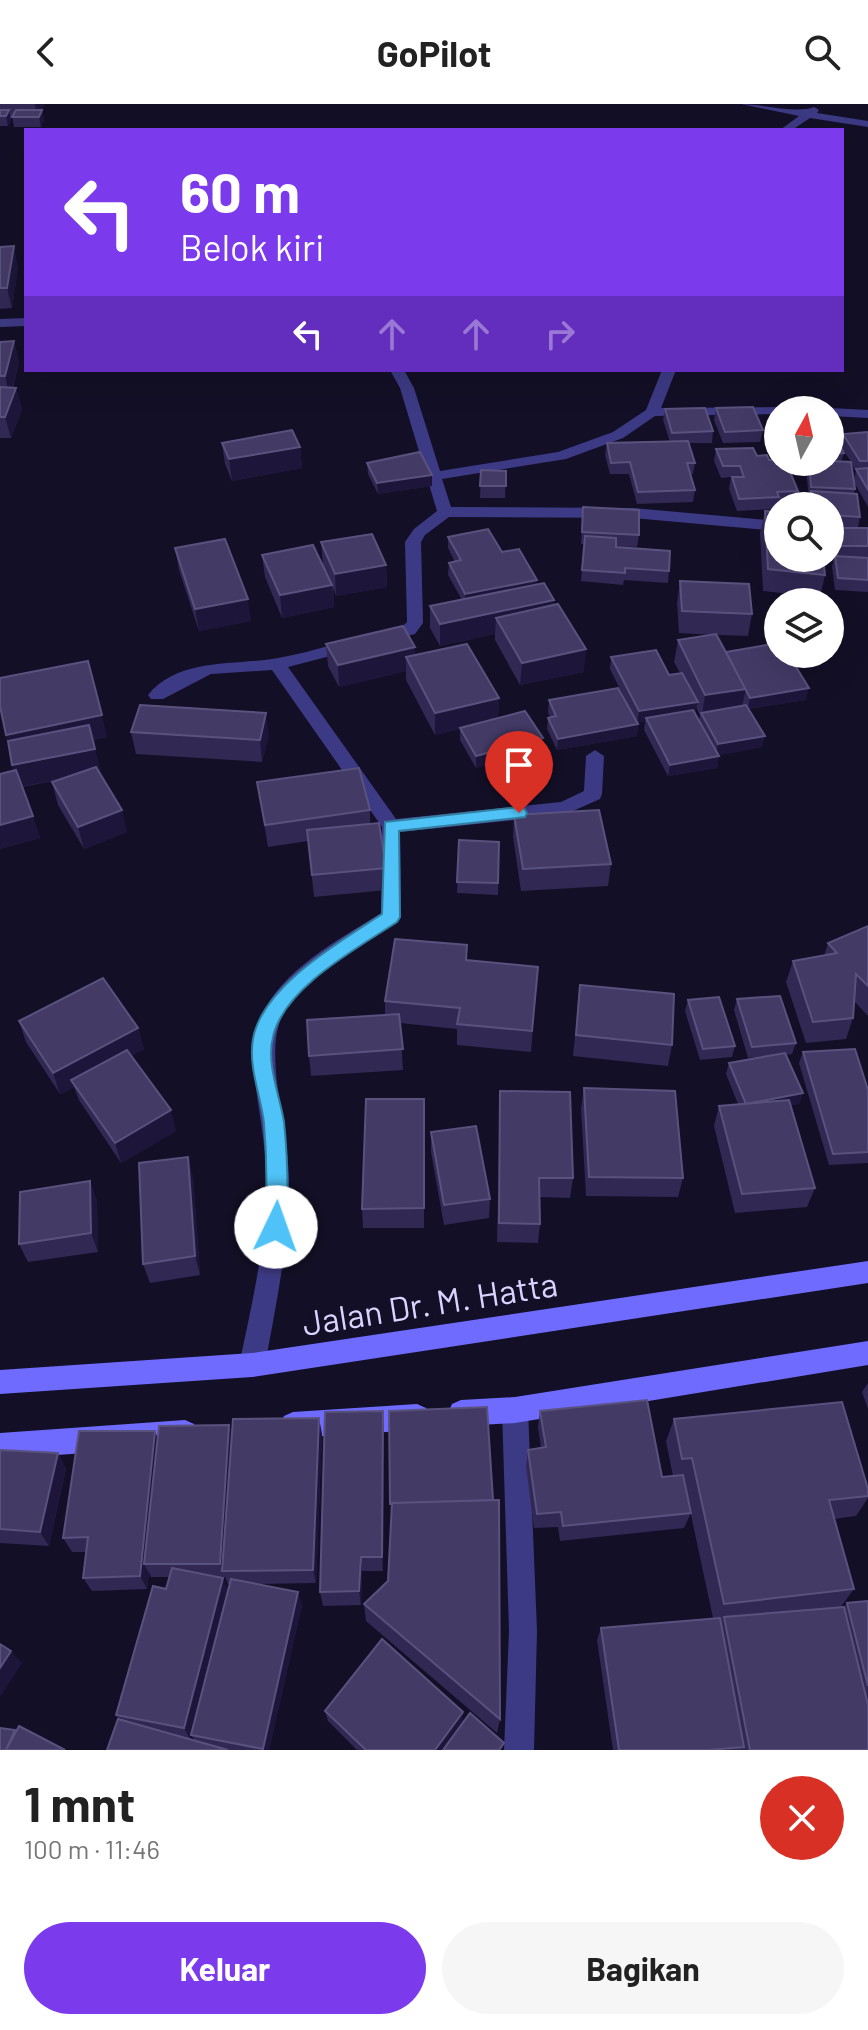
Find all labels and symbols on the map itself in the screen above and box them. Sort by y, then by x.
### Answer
north arrow [764,396,844,476]
pin [485,731,553,813]
position arrow [234,1185,318,1269]
street label: Jalan Dr. M. Hatta [299,1262,560,1343]

